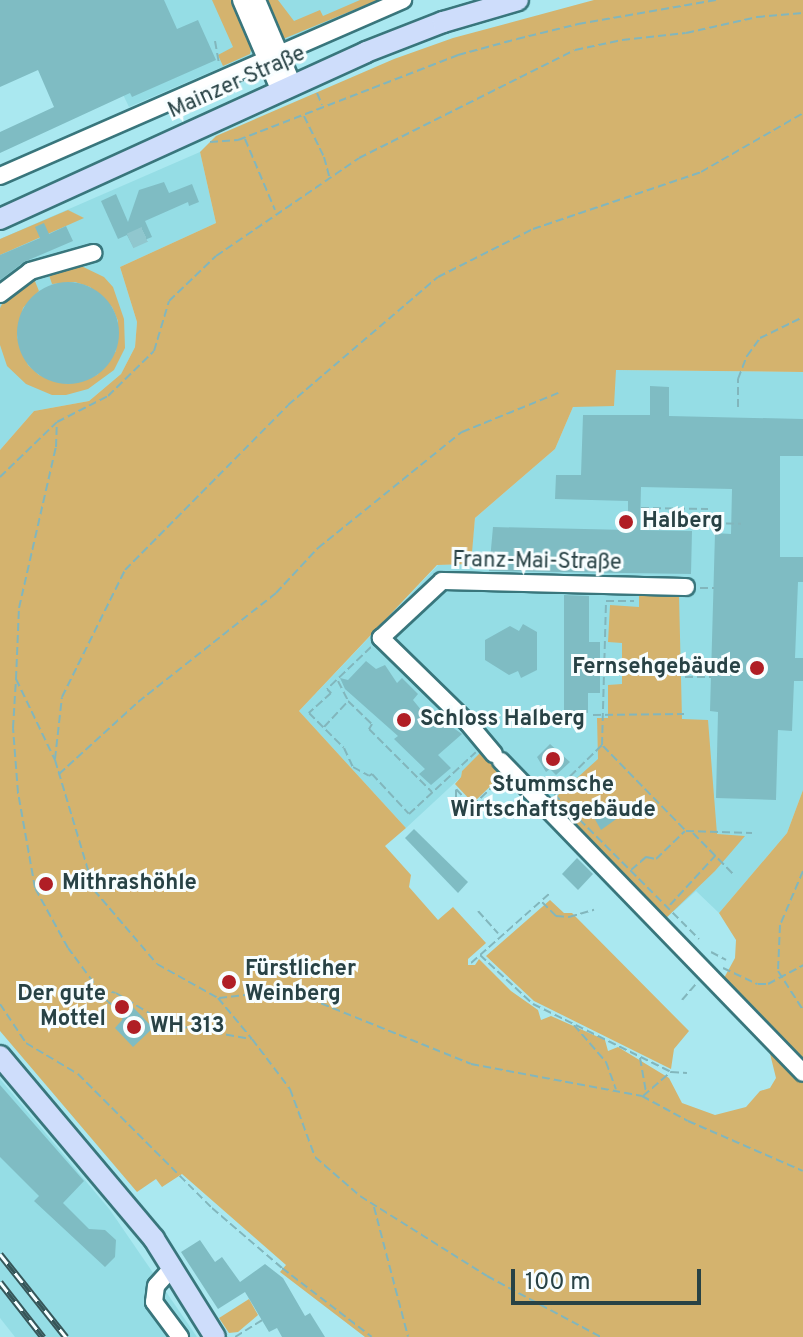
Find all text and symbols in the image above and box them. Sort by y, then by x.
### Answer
street label: Mainzer Straße [164,41,310,125]
place label: Halberg [642,509,723,535]
marker: Halberg [617,513,635,531]
street label: Franz-Mai-Straße [452,547,622,577]
place label: Fernsehgebäude [572,655,741,681]
marker: Fernsehgebäude [748,659,766,677]
place label: Schloss Halberg [420,707,585,733]
marker: Schloss Halberg [395,711,413,729]
marker: Stummsche Wirtschaftsgebäude [544,750,562,768]
place label: Stummsche Wirtschaftsgebäude [450,772,656,824]
place label: Mithrashöhle [62,871,197,897]
marker: Mithrashöhle [37,875,55,893]
place label: Fürstlicher Weinberg [245,956,356,1008]
marker: Fürstlicher Weinberg [220,973,238,991]
place label: Der gute Mottel [17,981,106,1032]
marker: Der gute Mottel [113,998,131,1016]
place label: WH 313 [150,1014,225,1040]
marker: WH 313 [125,1018,143,1036]
scale bar [515,1253,705,1303]
text: 100 m [525,1268,591,1298]

